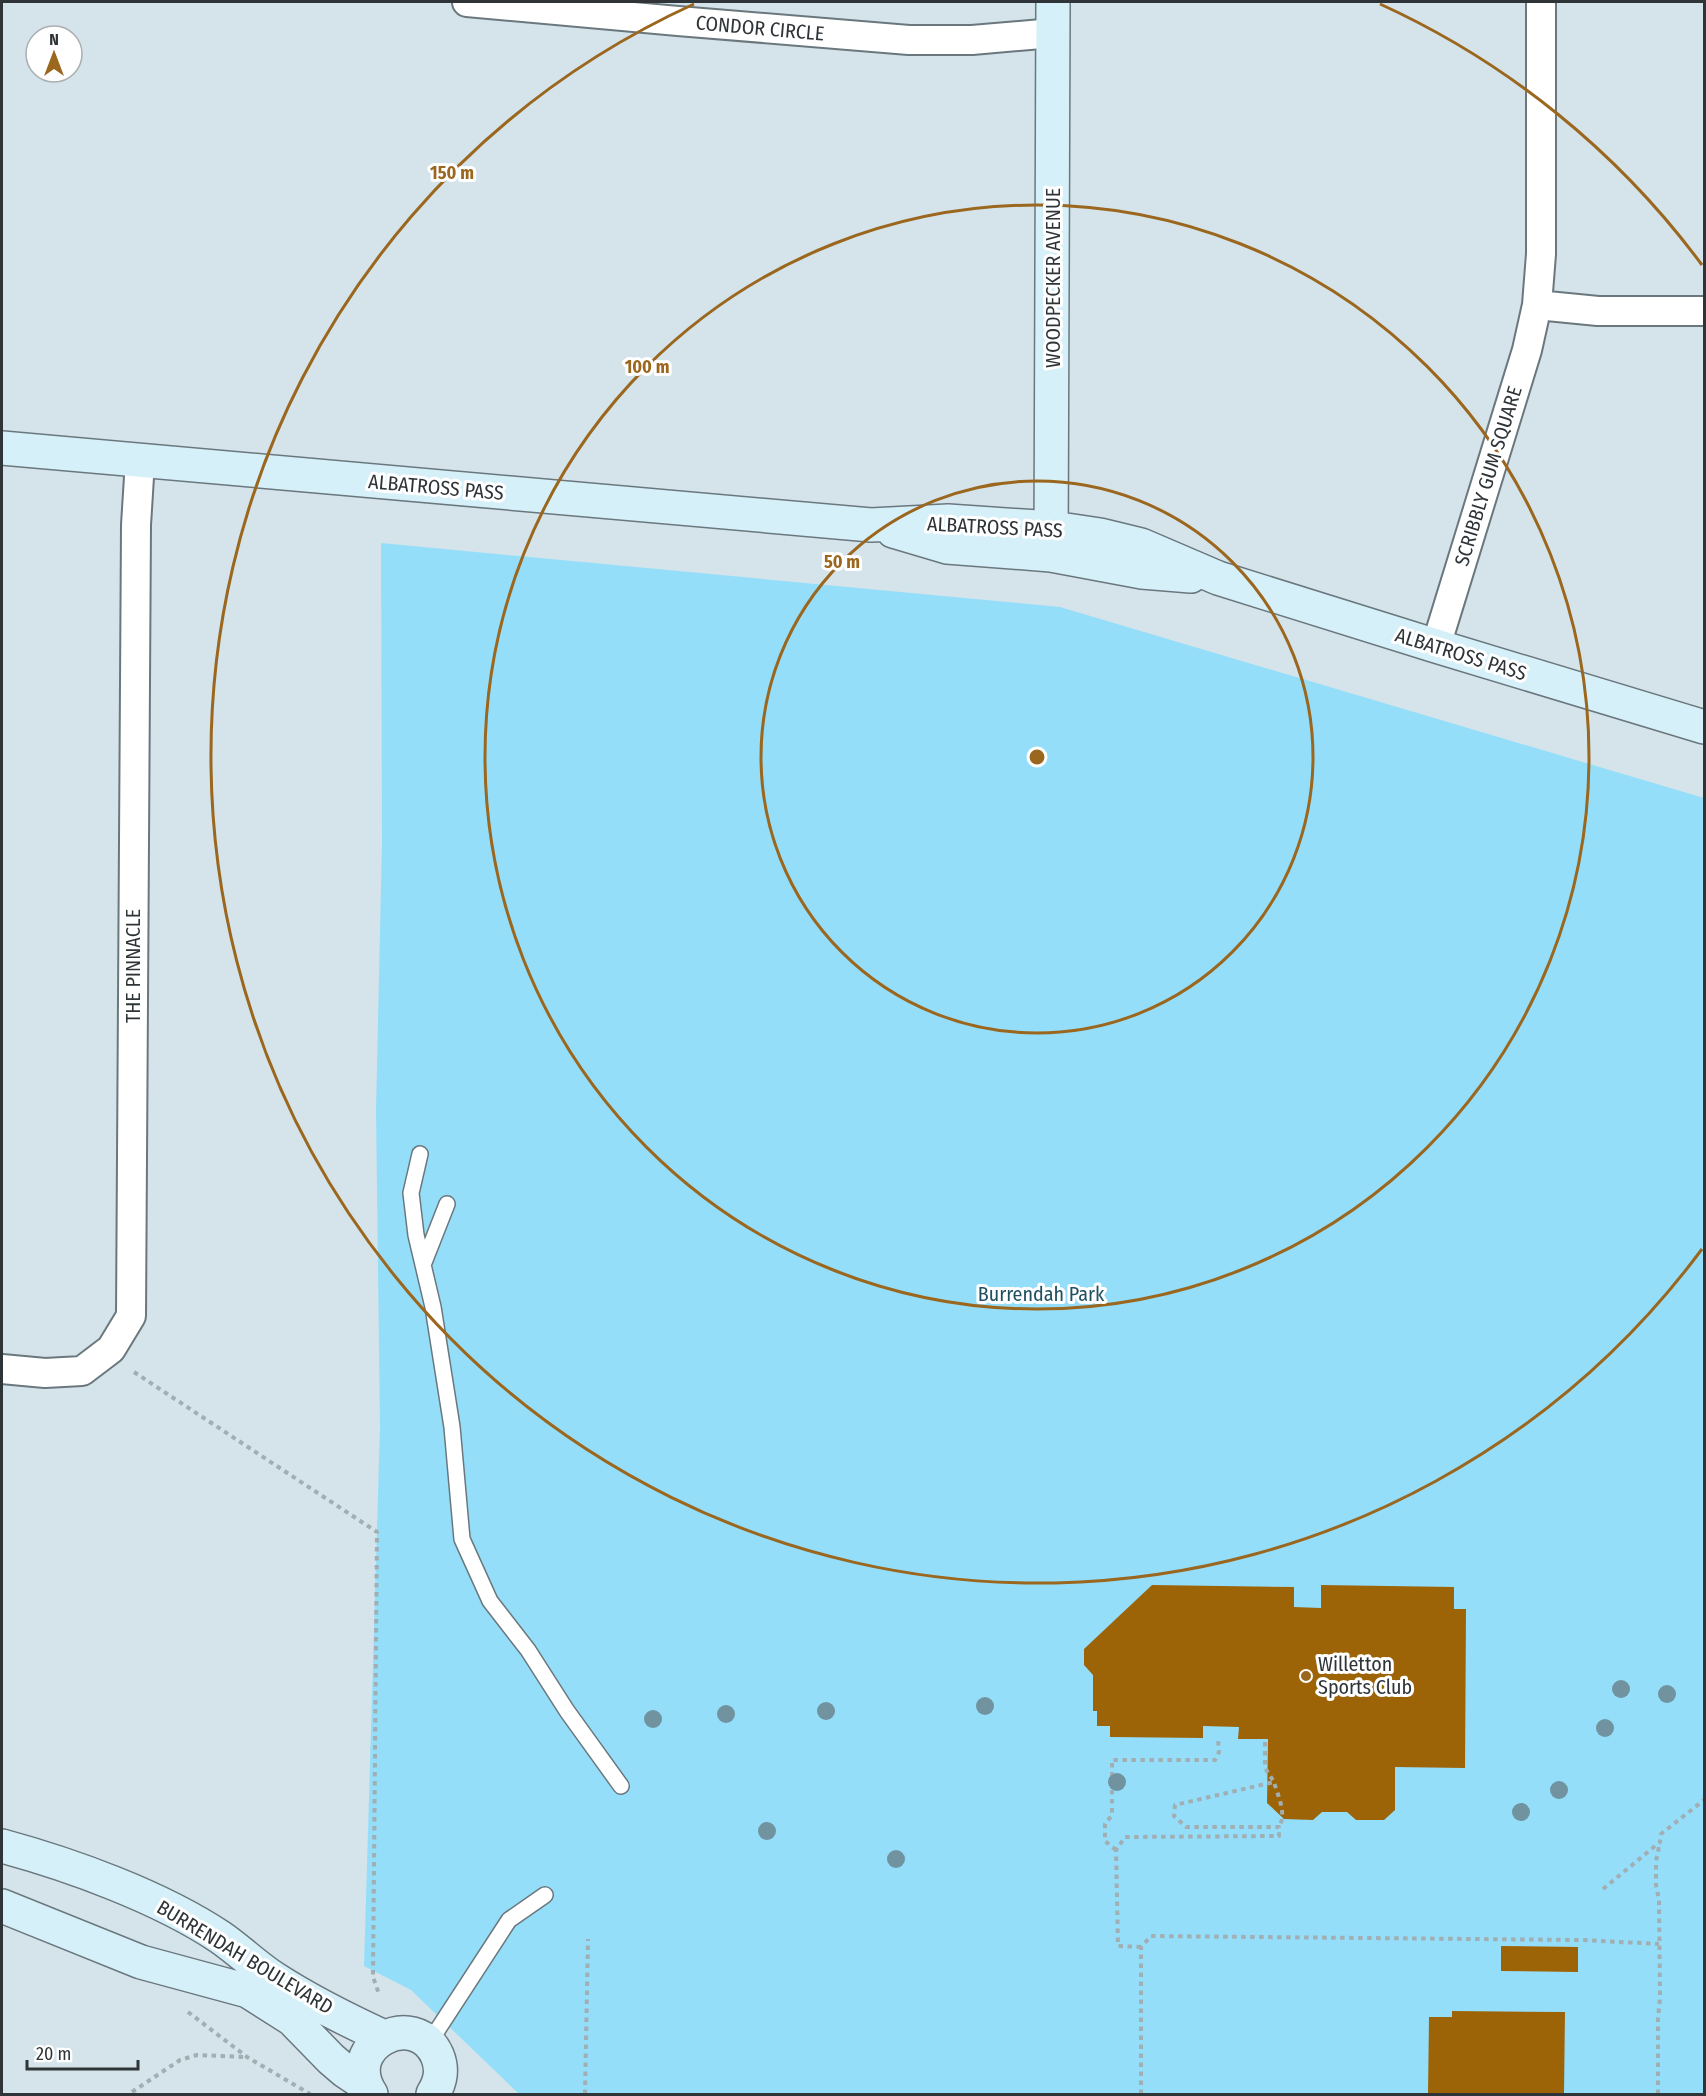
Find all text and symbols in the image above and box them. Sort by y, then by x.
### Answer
street label: CONDOR CIRCLE [695,10,825,46]
north arrow [24,24,84,84]
text: N [49,30,59,49]
text: 150 m [430,162,474,184]
street label: WOODPECKER AVENUE [1041,188,1065,368]
text: 100 m [625,356,669,378]
street label: SCRIBBLY GUM SQUARE [1449,383,1527,569]
street label: ALBATROSS PASS [367,469,505,505]
street label: ALBATROSS PASS [926,511,1064,543]
text: 50 m [824,551,860,573]
street label: ALBATROSS PASS [1392,623,1530,685]
centre of rings [1027,747,1047,767]
street label: THE PINNACLE [121,909,145,1023]
park label: Burrendah Park [978,1282,1105,1306]
place label: Willetton Sports Club [1318,1652,1412,1699]
marker: Willetton Sports Club [1299,1669,1313,1683]
street label: BURRENDAH BOULEVARD [153,1895,337,2019]
scale bar [27,2033,138,2071]
text: 20 m [36,2043,71,2065]

